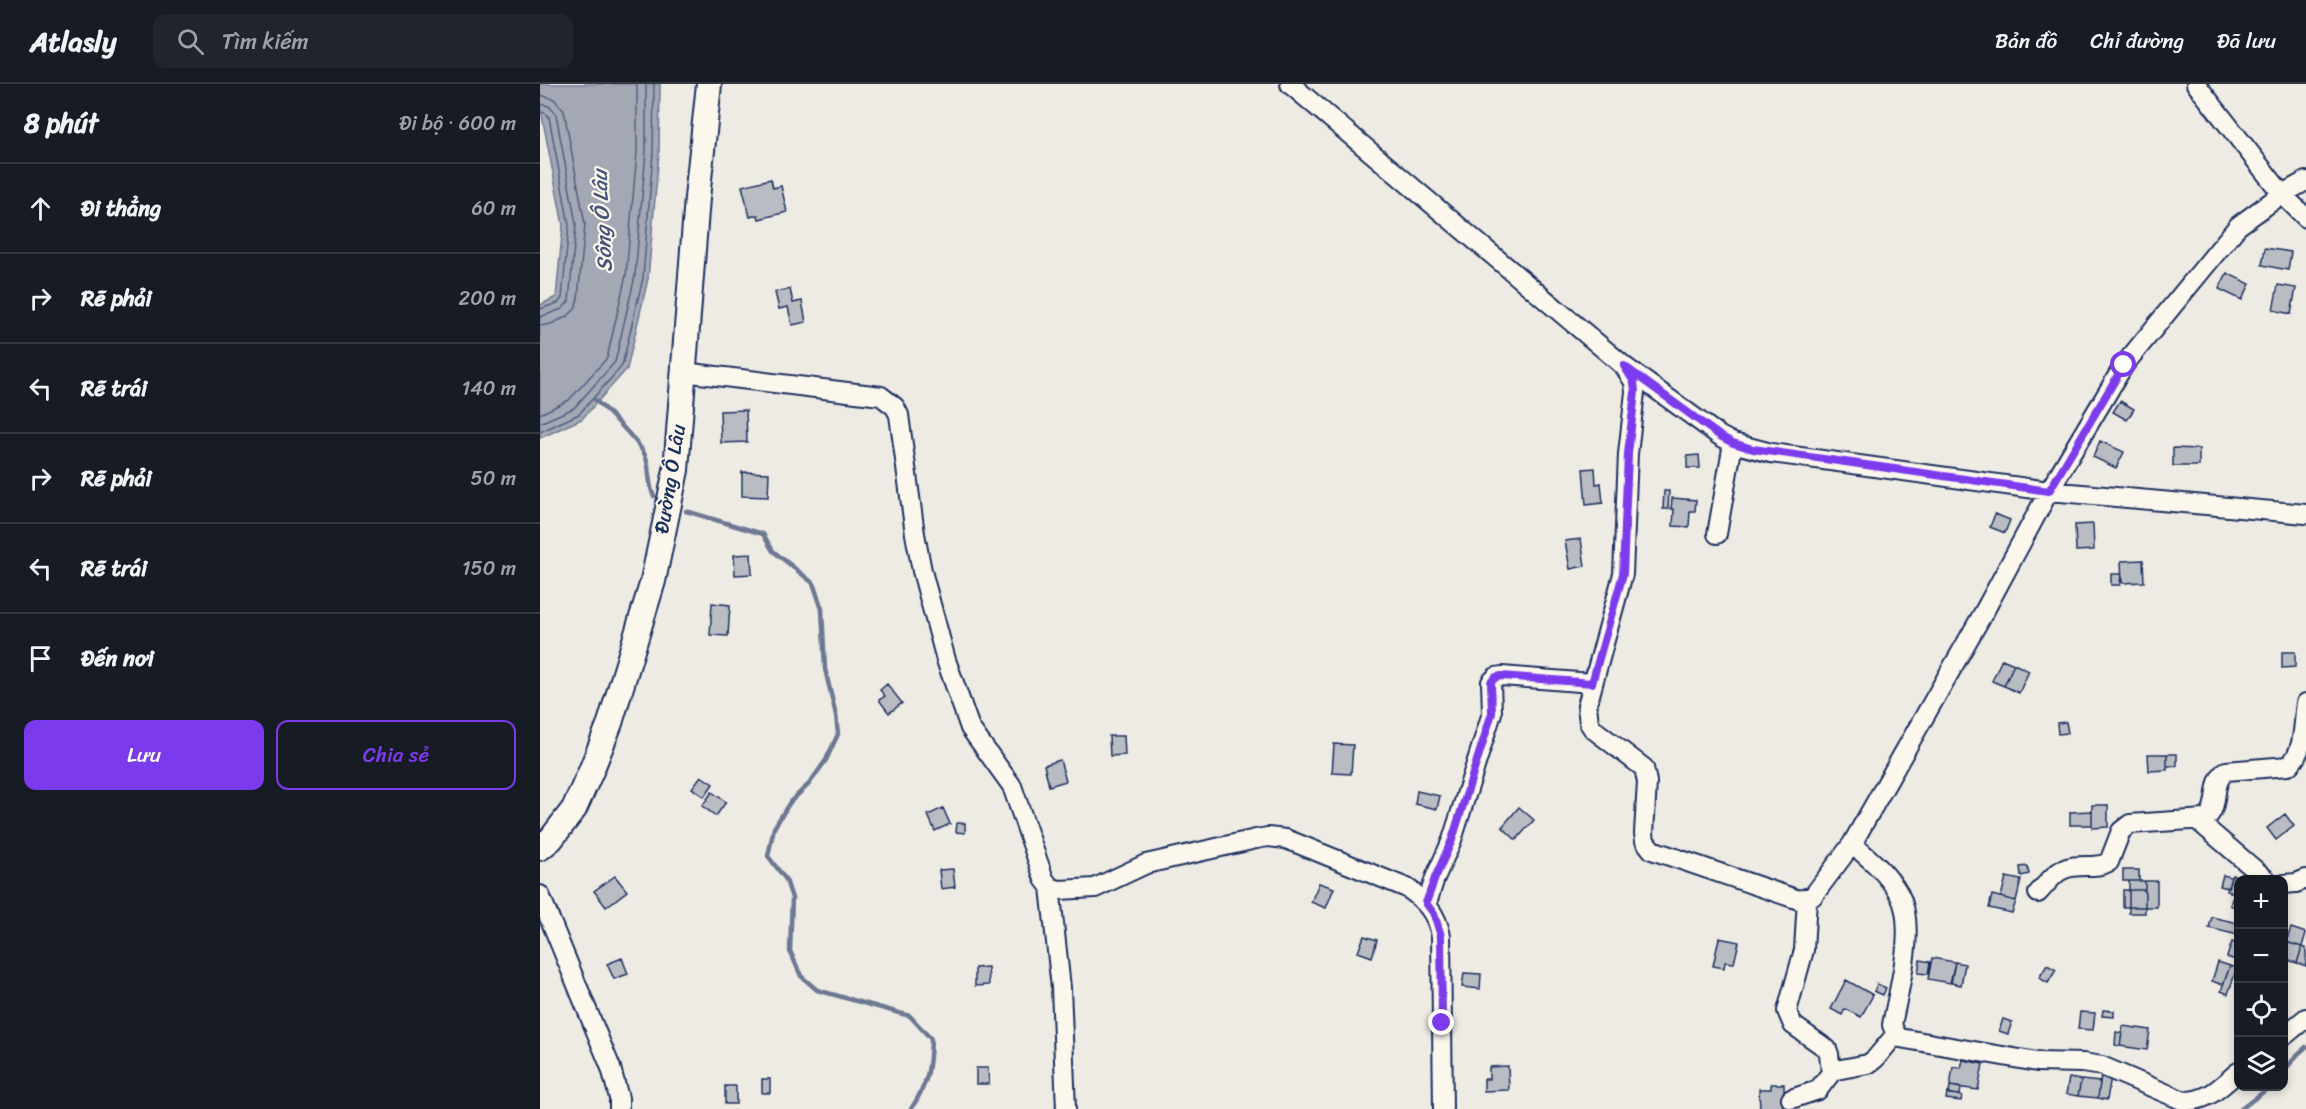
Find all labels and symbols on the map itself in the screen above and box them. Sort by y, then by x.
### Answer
water label: Sông Ô Lâu [580,166,624,273]
route start [2110,351,2136,377]
street label: Đường Ô Lâu [644,421,696,536]
route end [1428,1009,1454,1035]

